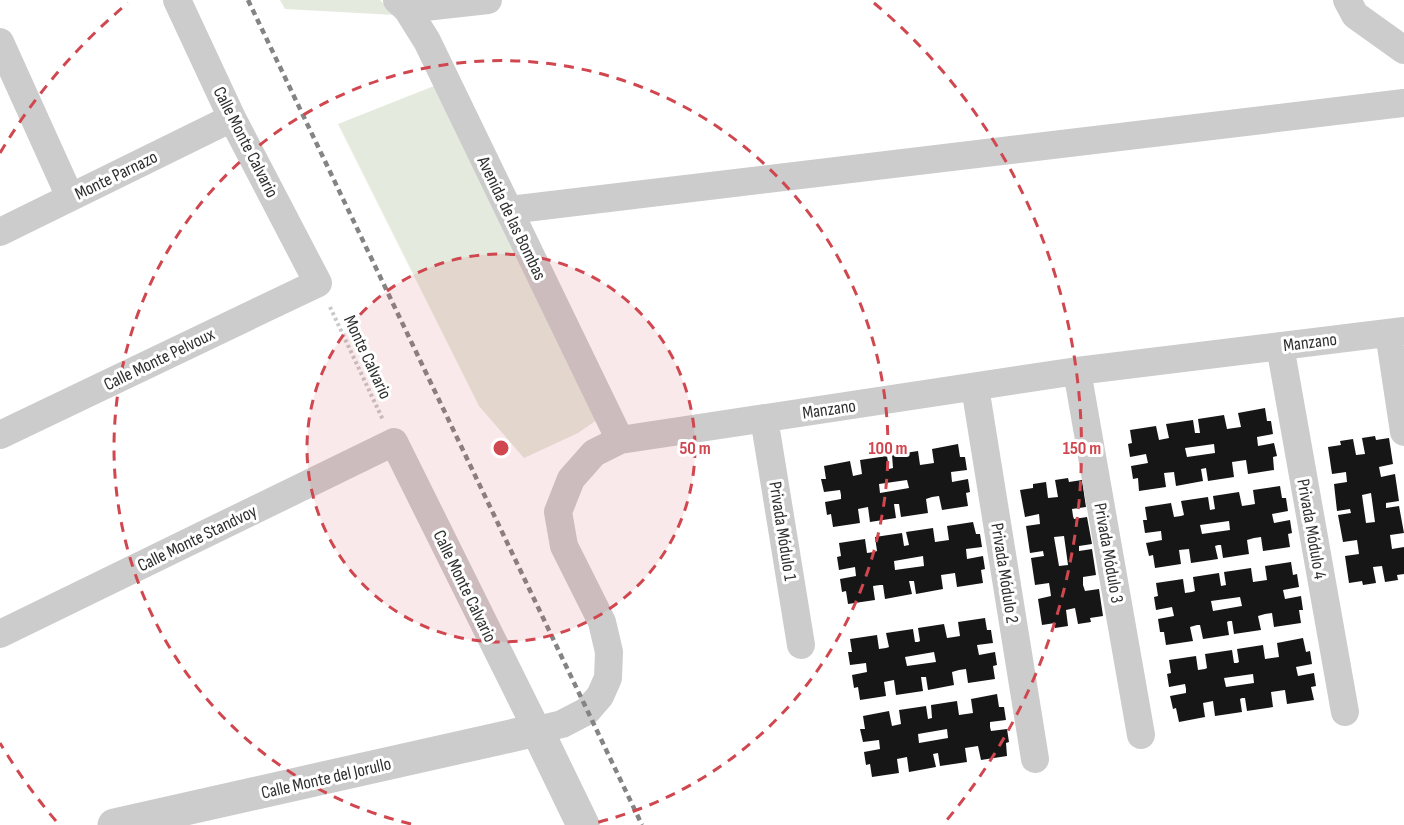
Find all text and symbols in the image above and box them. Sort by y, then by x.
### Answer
street label: Calle Monte Calvario [209,83,283,201]
street label: Monte Parnazo [72,146,161,204]
street label: Avenida de las Bombas [472,152,551,283]
street label: Monte Calvario [339,312,396,402]
street label: Calle Monte Pelvoux [101,324,218,395]
street label: Manzano [1282,329,1338,356]
street label: Manzano [801,395,857,424]
centre of rings [491,438,511,458]
text: 50 m [679,438,711,459]
text: 100 m [869,438,908,459]
text: 150 m [1063,438,1101,459]
street label: Privada Módulo 4 [1292,477,1331,581]
street label: Privada Módulo 1 [764,480,801,583]
street label: Calle Monte Standvoy [134,501,260,576]
street label: Privada Módulo 3 [1089,501,1128,605]
street label: Privada Módulo 2 [986,521,1023,625]
street label: Calle Monte Calvario [428,527,501,646]
street label: Calle Monte del Jorullo [259,753,393,804]

